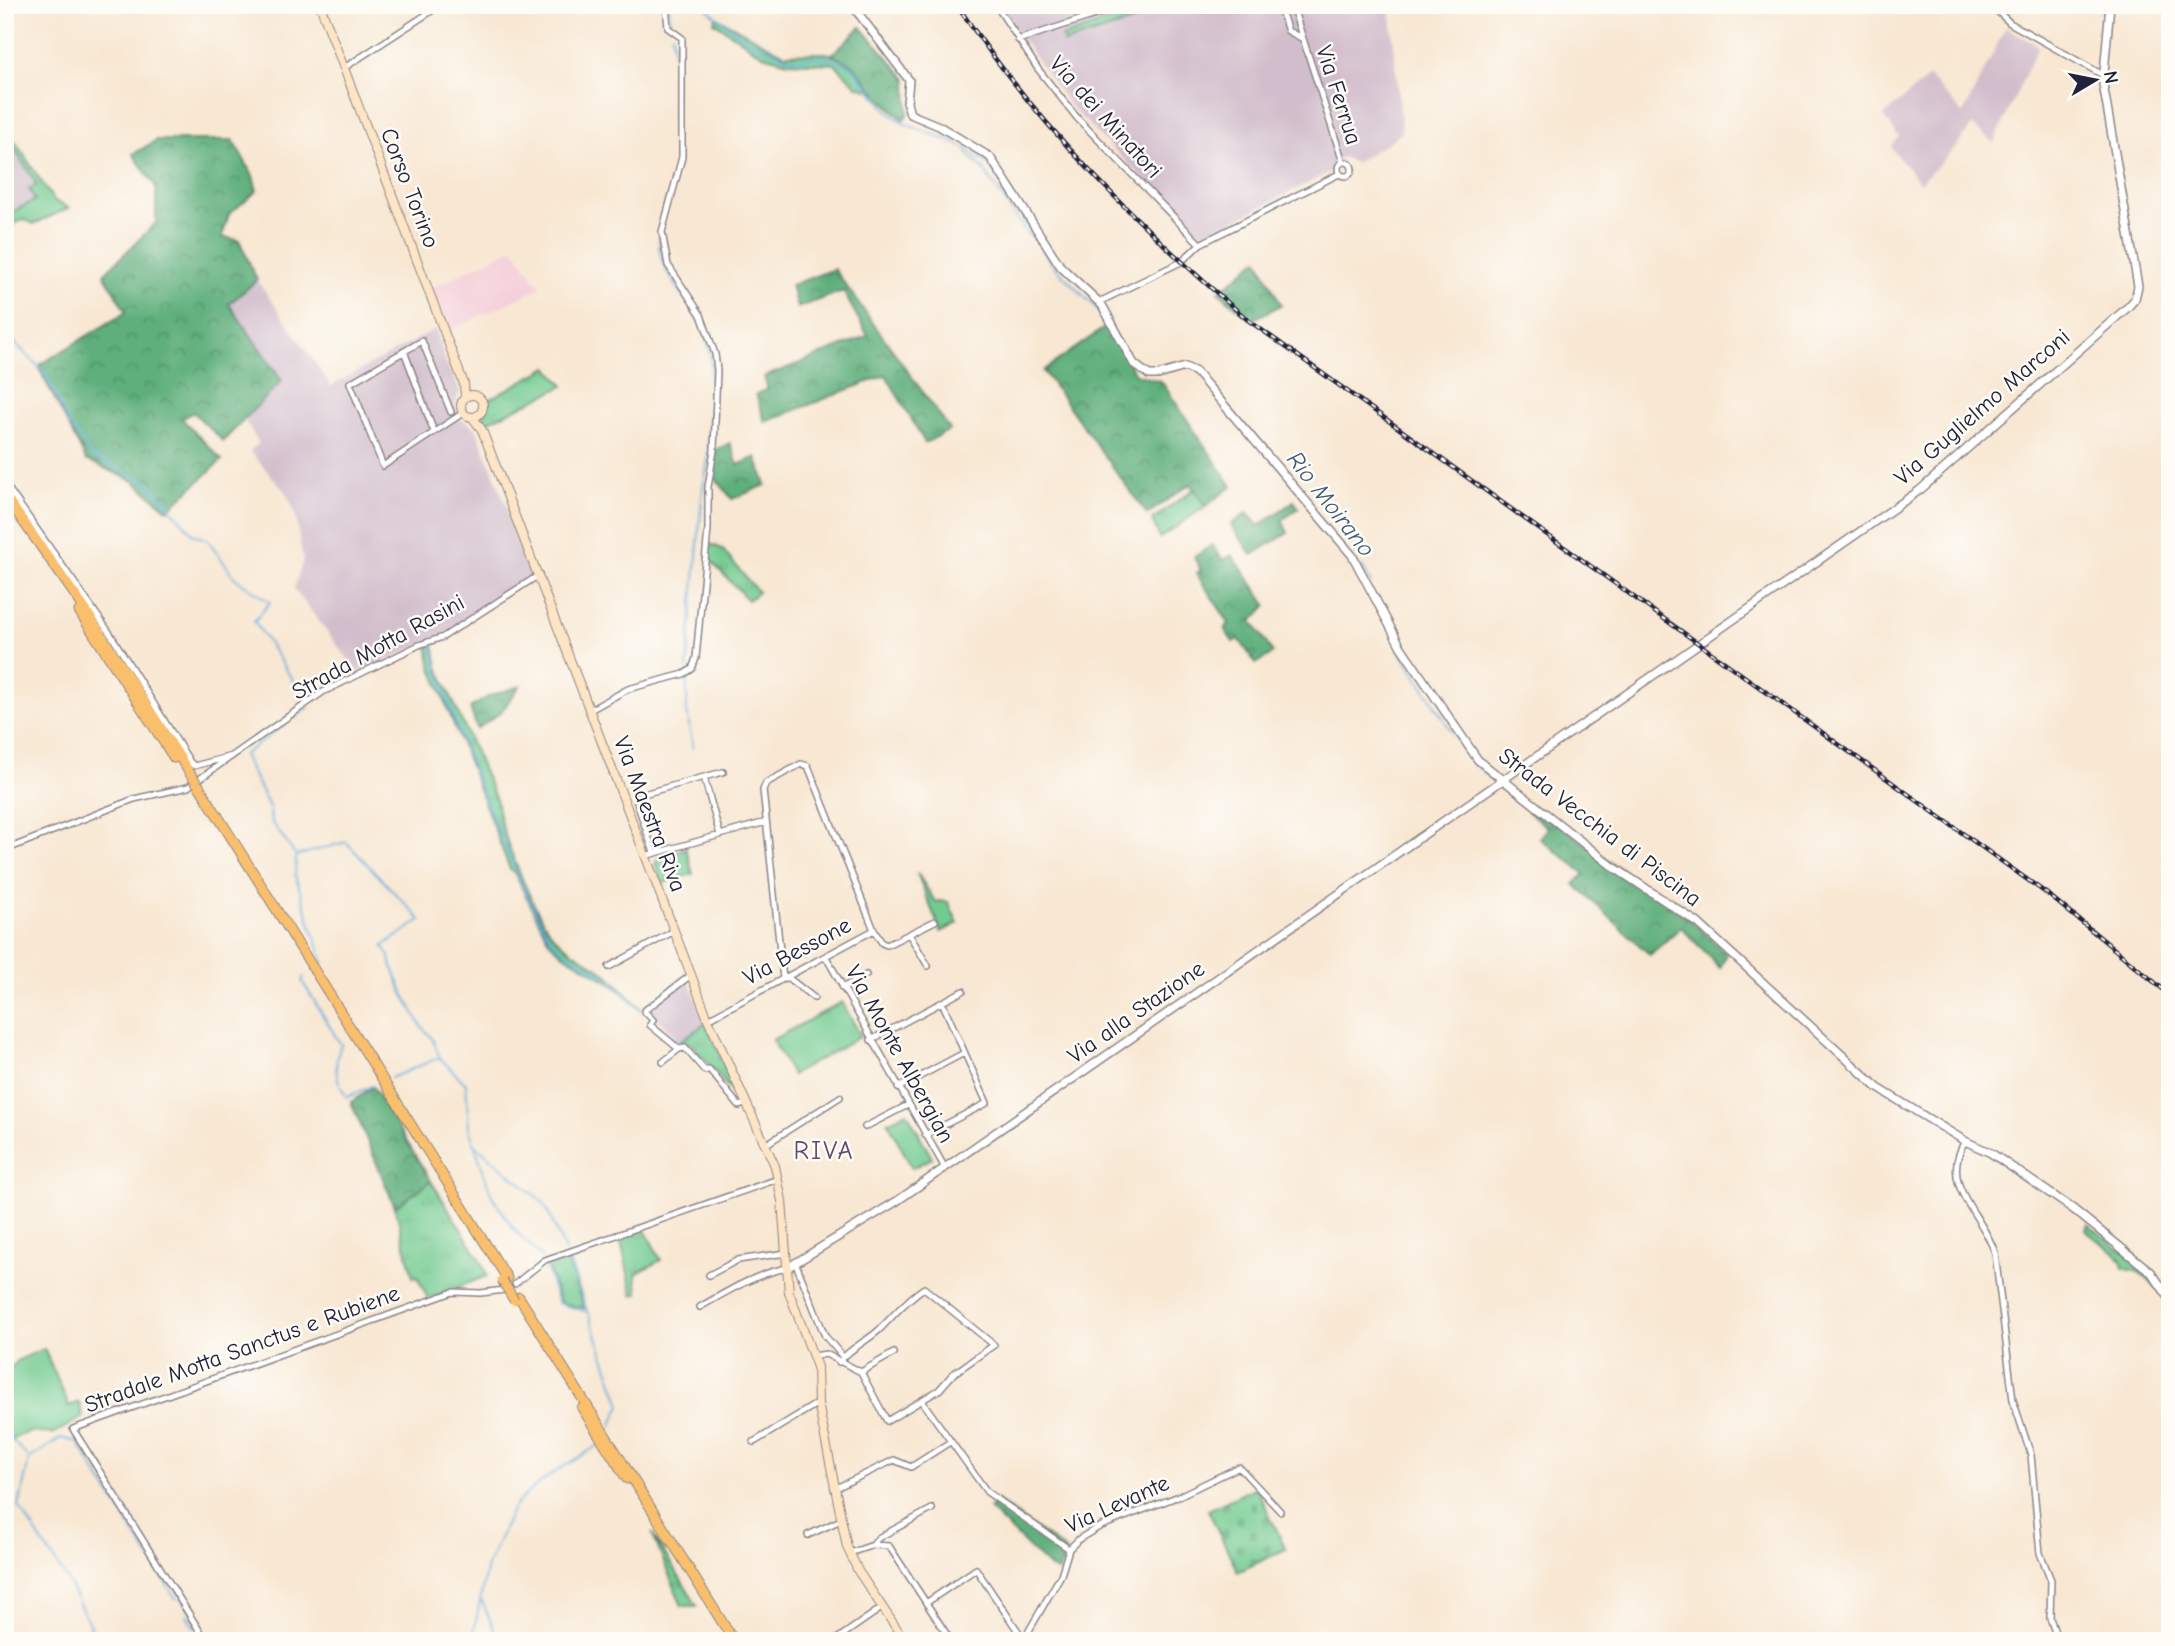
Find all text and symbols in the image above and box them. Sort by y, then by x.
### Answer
street label: Via Ferrua [1310,42,1368,148]
north arrow [2060,46,2130,116]
street label: Via dei Minatori [1044,50,1168,184]
text: N [2099,69,2123,85]
street label: Corso Torino [375,124,445,252]
street label: Via Guglielmo Marconi [1889,323,2075,491]
water label: Rio Moirano [1281,446,1381,562]
street label: Strada Motta Rasini [287,588,469,706]
street label: Via Maestra Riva [608,733,692,895]
street label: Strada Vecchia di Piscina [1493,742,1707,912]
street label: Via Bessone [738,911,856,991]
street label: Via alla Stazione [1062,955,1210,1069]
street label: Via Monte Albergian [840,960,960,1148]
district label: RIVA [793,1136,855,1166]
street label: Stradale Motta Sanctus e Rubiene [81,1279,403,1419]
street label: Via Levante [1061,1469,1173,1539]

